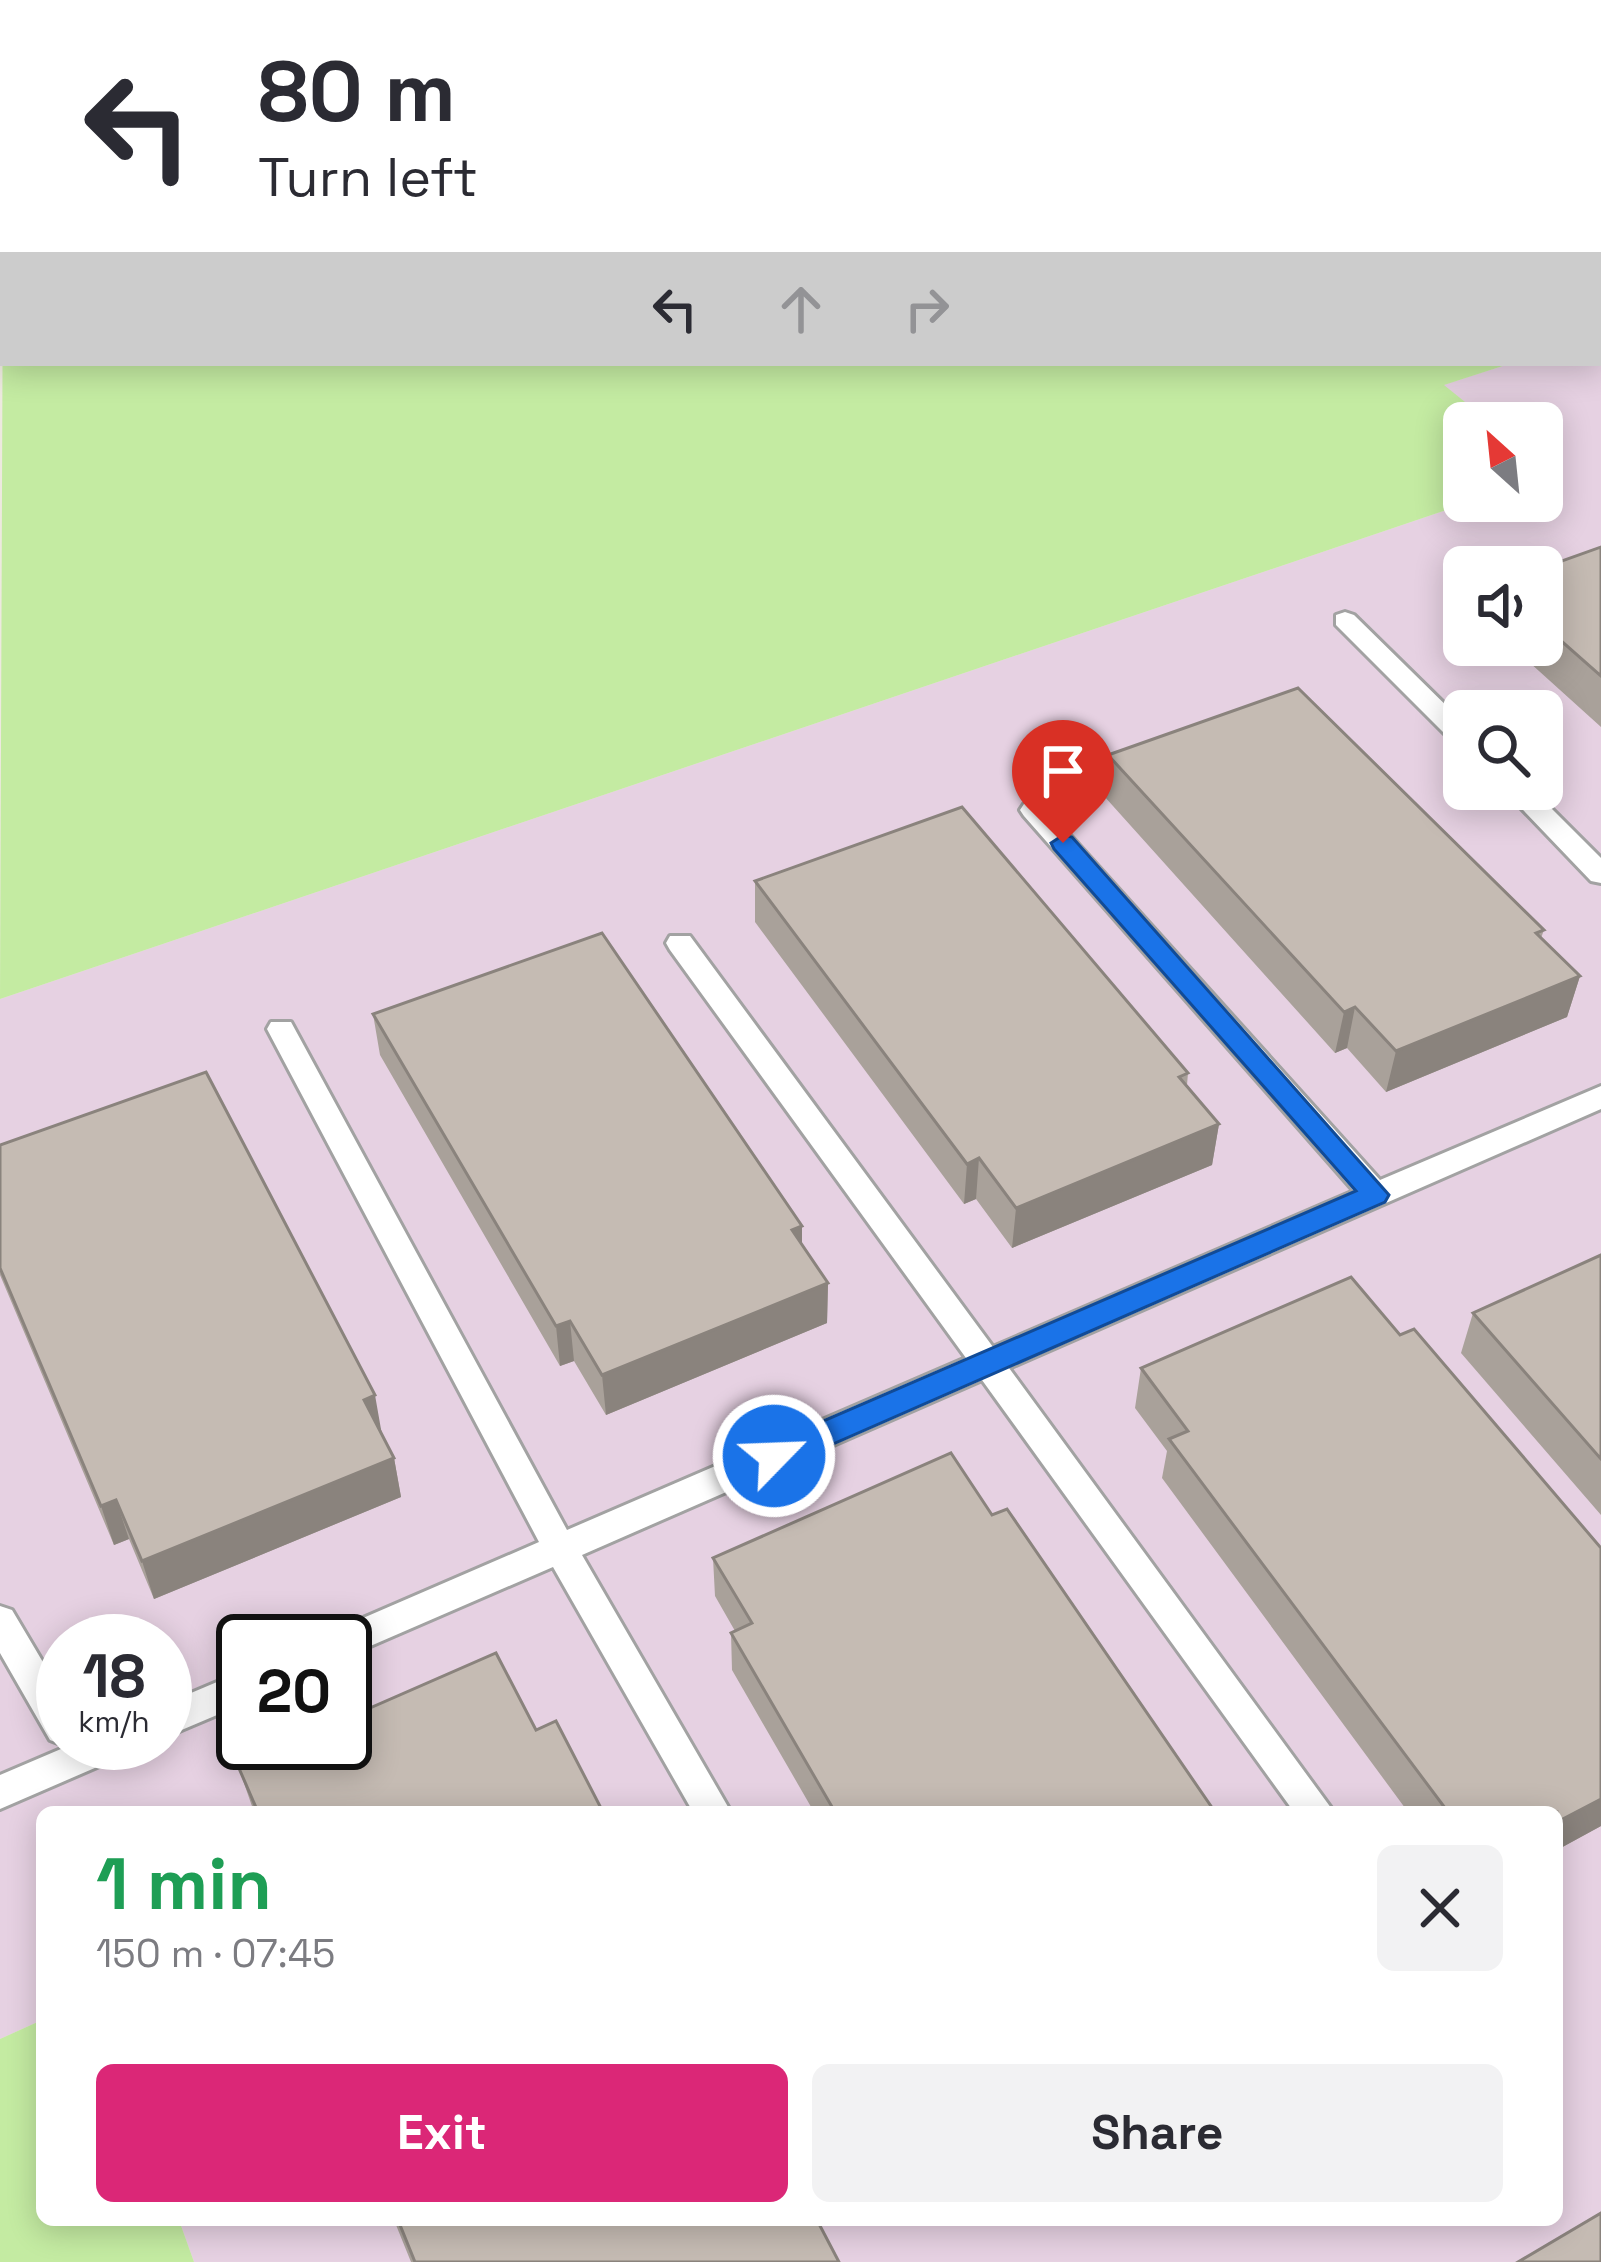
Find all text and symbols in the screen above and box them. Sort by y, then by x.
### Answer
text: 80 m [258,38,456,146]
icon: left [60,48,216,204]
text: Turn left [258,143,478,212]
icon: left [642,276,708,342]
icon: ahead [768,276,834,342]
icon: right [894,276,960,342]
north arrow [1443,402,1563,522]
map controls [1443,402,1563,810]
button: sound [1443,546,1563,666]
button: search [1443,690,1563,810]
pin [1012,720,1114,843]
icon: arrive [1030,738,1096,804]
position arrow [711,1393,837,1519]
speed limit sign: 20 [216,1614,372,1770]
text: 18 [82,1638,146,1715]
text: km/h [78,1702,150,1741]
text: 1 min [96,1838,272,1930]
button: close [1377,1845,1503,1971]
text: 150 m · 07:45 [96,1929,335,1978]
button: Exit [96,2064,788,2202]
button: Share [812,2064,1503,2202]

